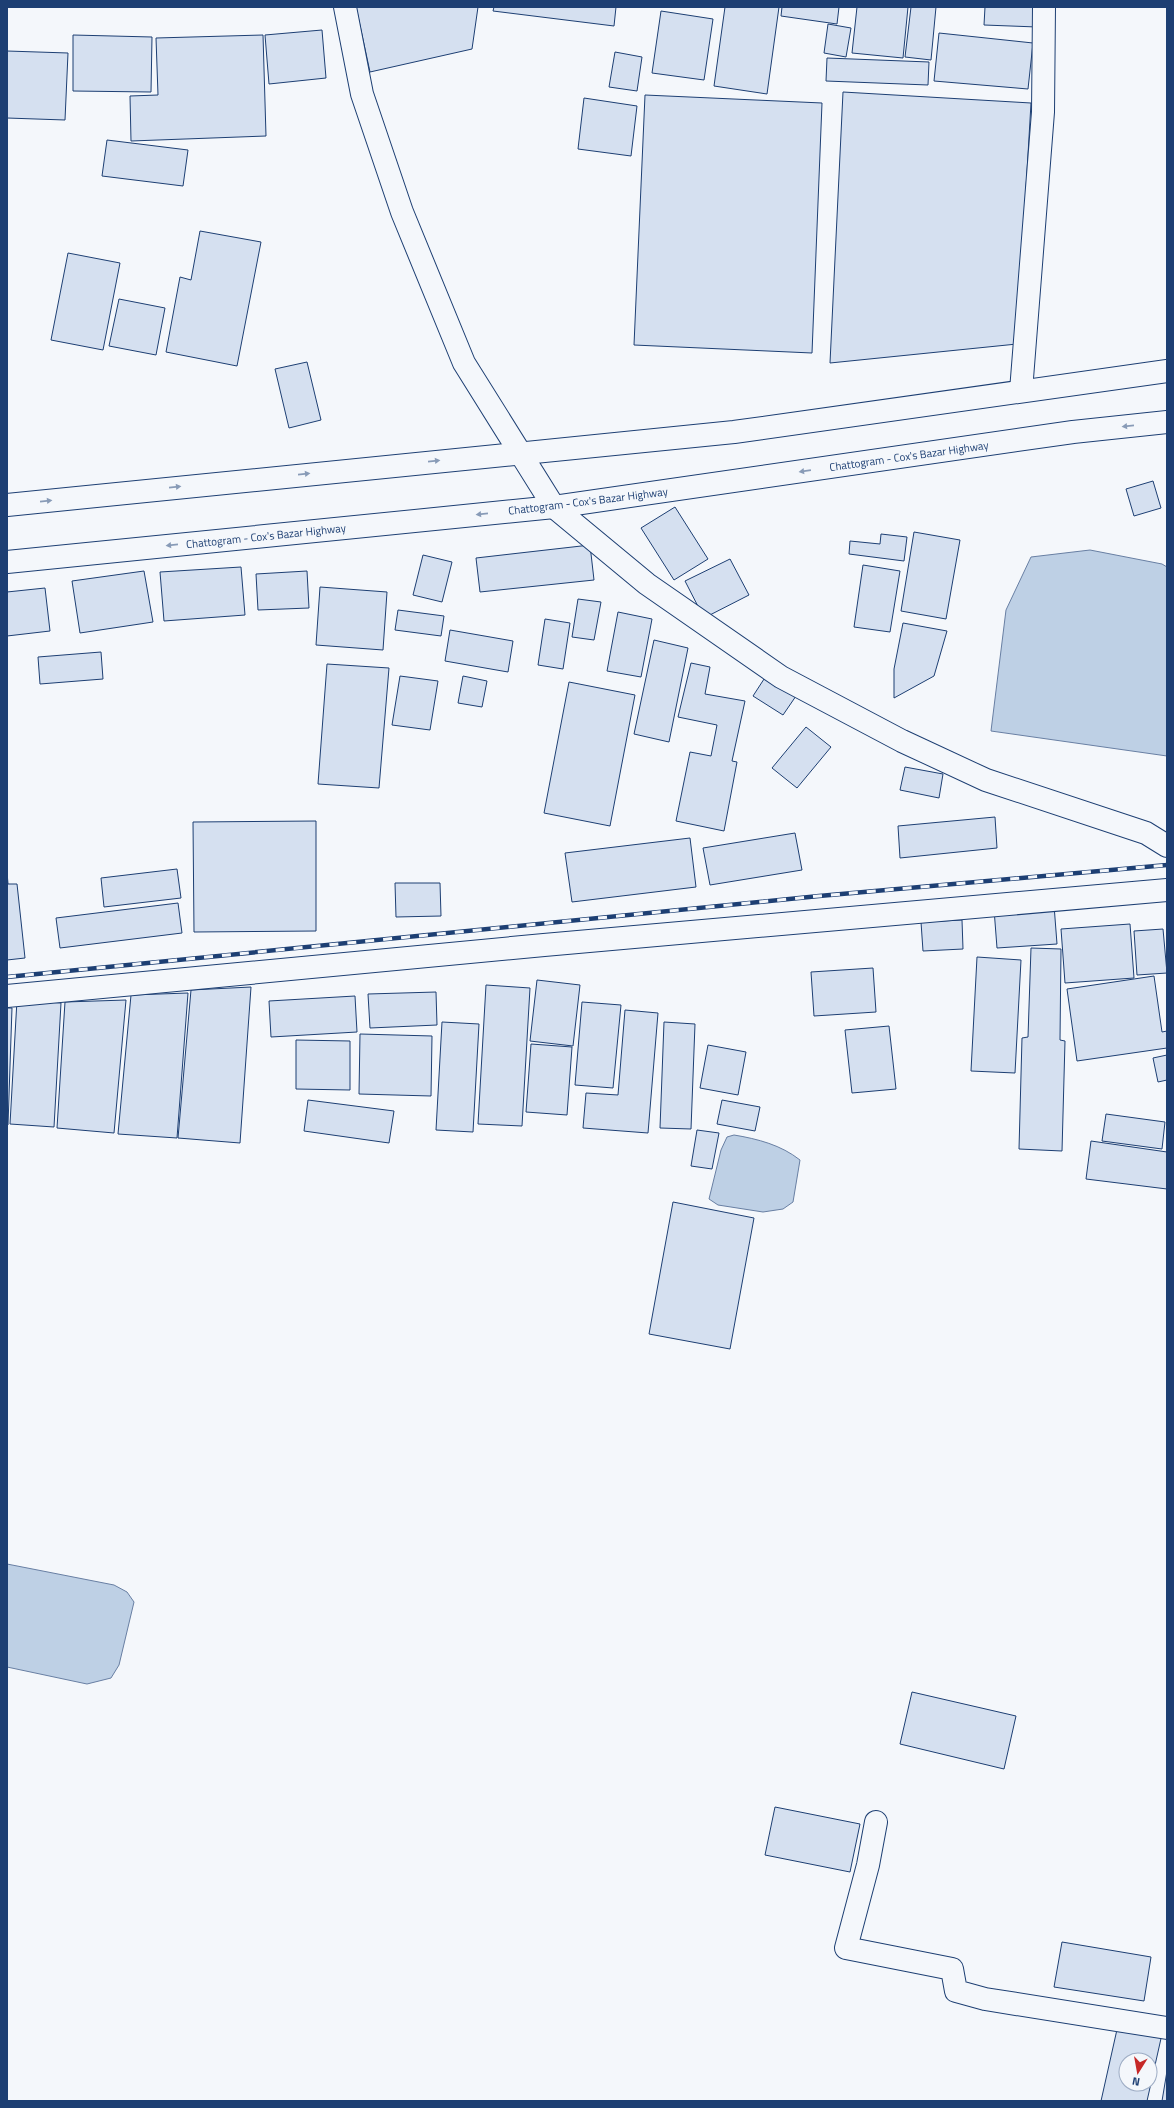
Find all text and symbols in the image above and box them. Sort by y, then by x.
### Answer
one-way arrow [1122,423,1134,429]
street label: Chattogram - Cox's Bazar Highway [828,437,990,475]
one-way arrow [428,458,440,465]
one-way arrow [799,468,811,474]
one-way arrow [298,471,310,478]
street label: Chattogram - Cox's Bazar Highway [507,483,669,519]
one-way arrow [169,484,181,491]
one-way arrow [40,497,52,504]
one-way arrow [476,511,488,518]
street label: Chattogram - Cox's Bazar Highway [185,520,347,552]
one-way arrow [166,542,178,549]
north arrow [1118,2052,1158,2092]
text: N [1131,2073,1141,2090]

